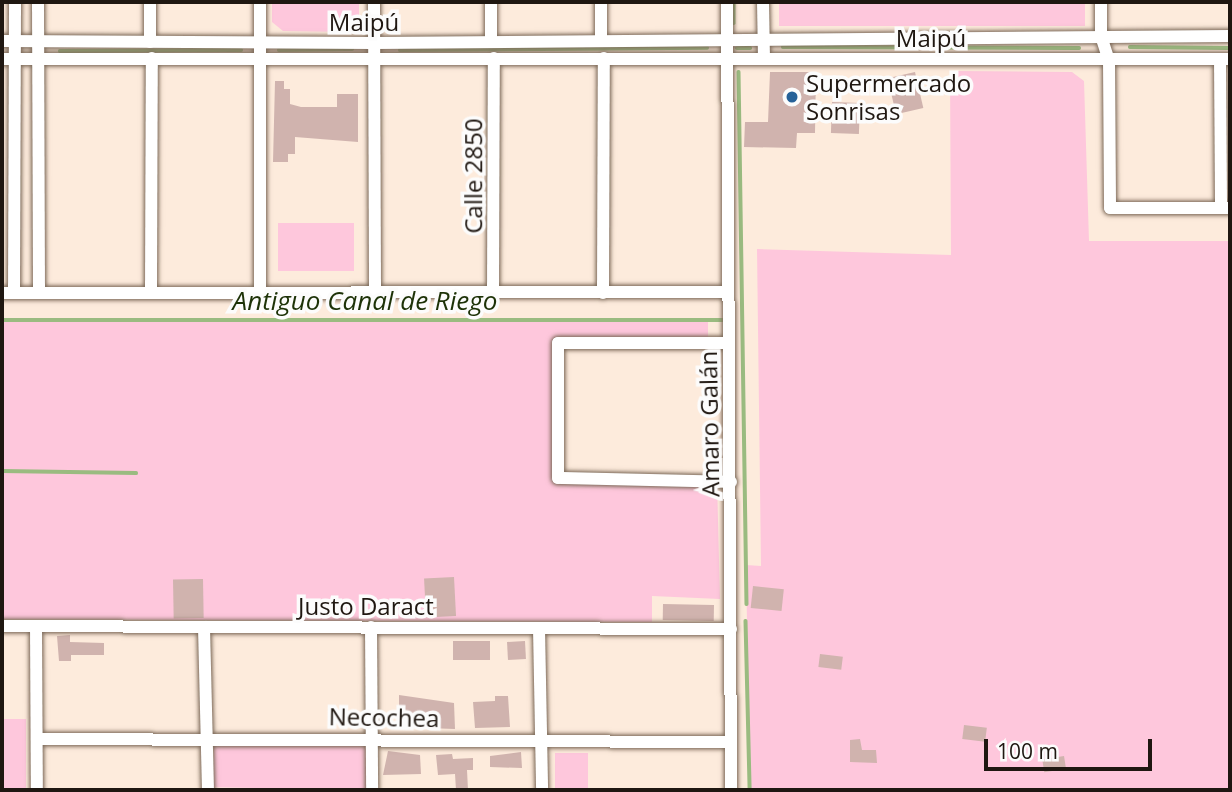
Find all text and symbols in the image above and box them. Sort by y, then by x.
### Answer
street label: Maipú [329,8,399,36]
street label: Maipú [896,24,966,52]
place label: Supermercado Sonrisas [806,69,971,125]
marker: Supermercado Sonrisas [784,89,800,105]
street label: Calle 2850 [459,118,487,234]
water label: Antiguo Canal de Riego [233,285,497,317]
street label: Amaro Galán [693,351,725,497]
street label: Justo Daract [298,592,434,620]
street label: Necochea [329,702,439,732]
scale bar [987,726,1155,770]
text: 100 m [997,737,1058,765]

